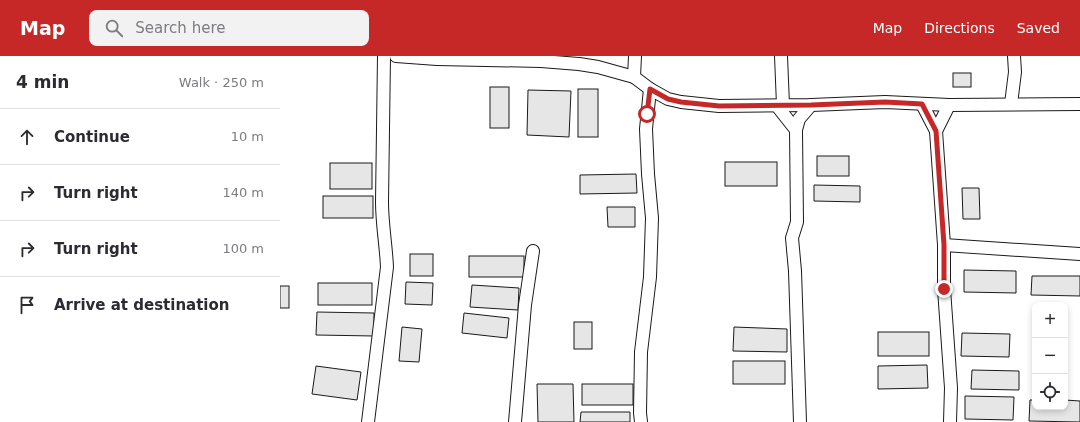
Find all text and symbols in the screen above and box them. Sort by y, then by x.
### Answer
search box [89,10,369,46]
text: Map [20,17,65,39]
icon: search [103,17,125,39]
text: Search here [135,19,225,37]
text: Map [873,20,902,36]
text: Directions [924,20,995,36]
text: Saved [1017,20,1060,36]
text: 4 min [16,72,69,92]
text: Walk · 250 m [179,75,264,90]
route start [638,105,656,123]
icon: ahead [16,126,38,148]
text: Continue [54,128,130,146]
text: 10 m [231,129,264,144]
icon: right [16,182,38,204]
text: Turn right [54,184,138,202]
text: 140 m [222,185,264,200]
icon: right [16,238,38,260]
text: Turn right [54,240,138,258]
text: 100 m [222,241,264,256]
route end [935,280,953,298]
icon: arrive [16,294,38,316]
text: Arrive at destination [54,296,229,314]
map controls [1032,302,1068,410]
button: + [1032,302,1068,338]
button: − [1032,338,1068,374]
button: locate [1032,374,1068,410]

